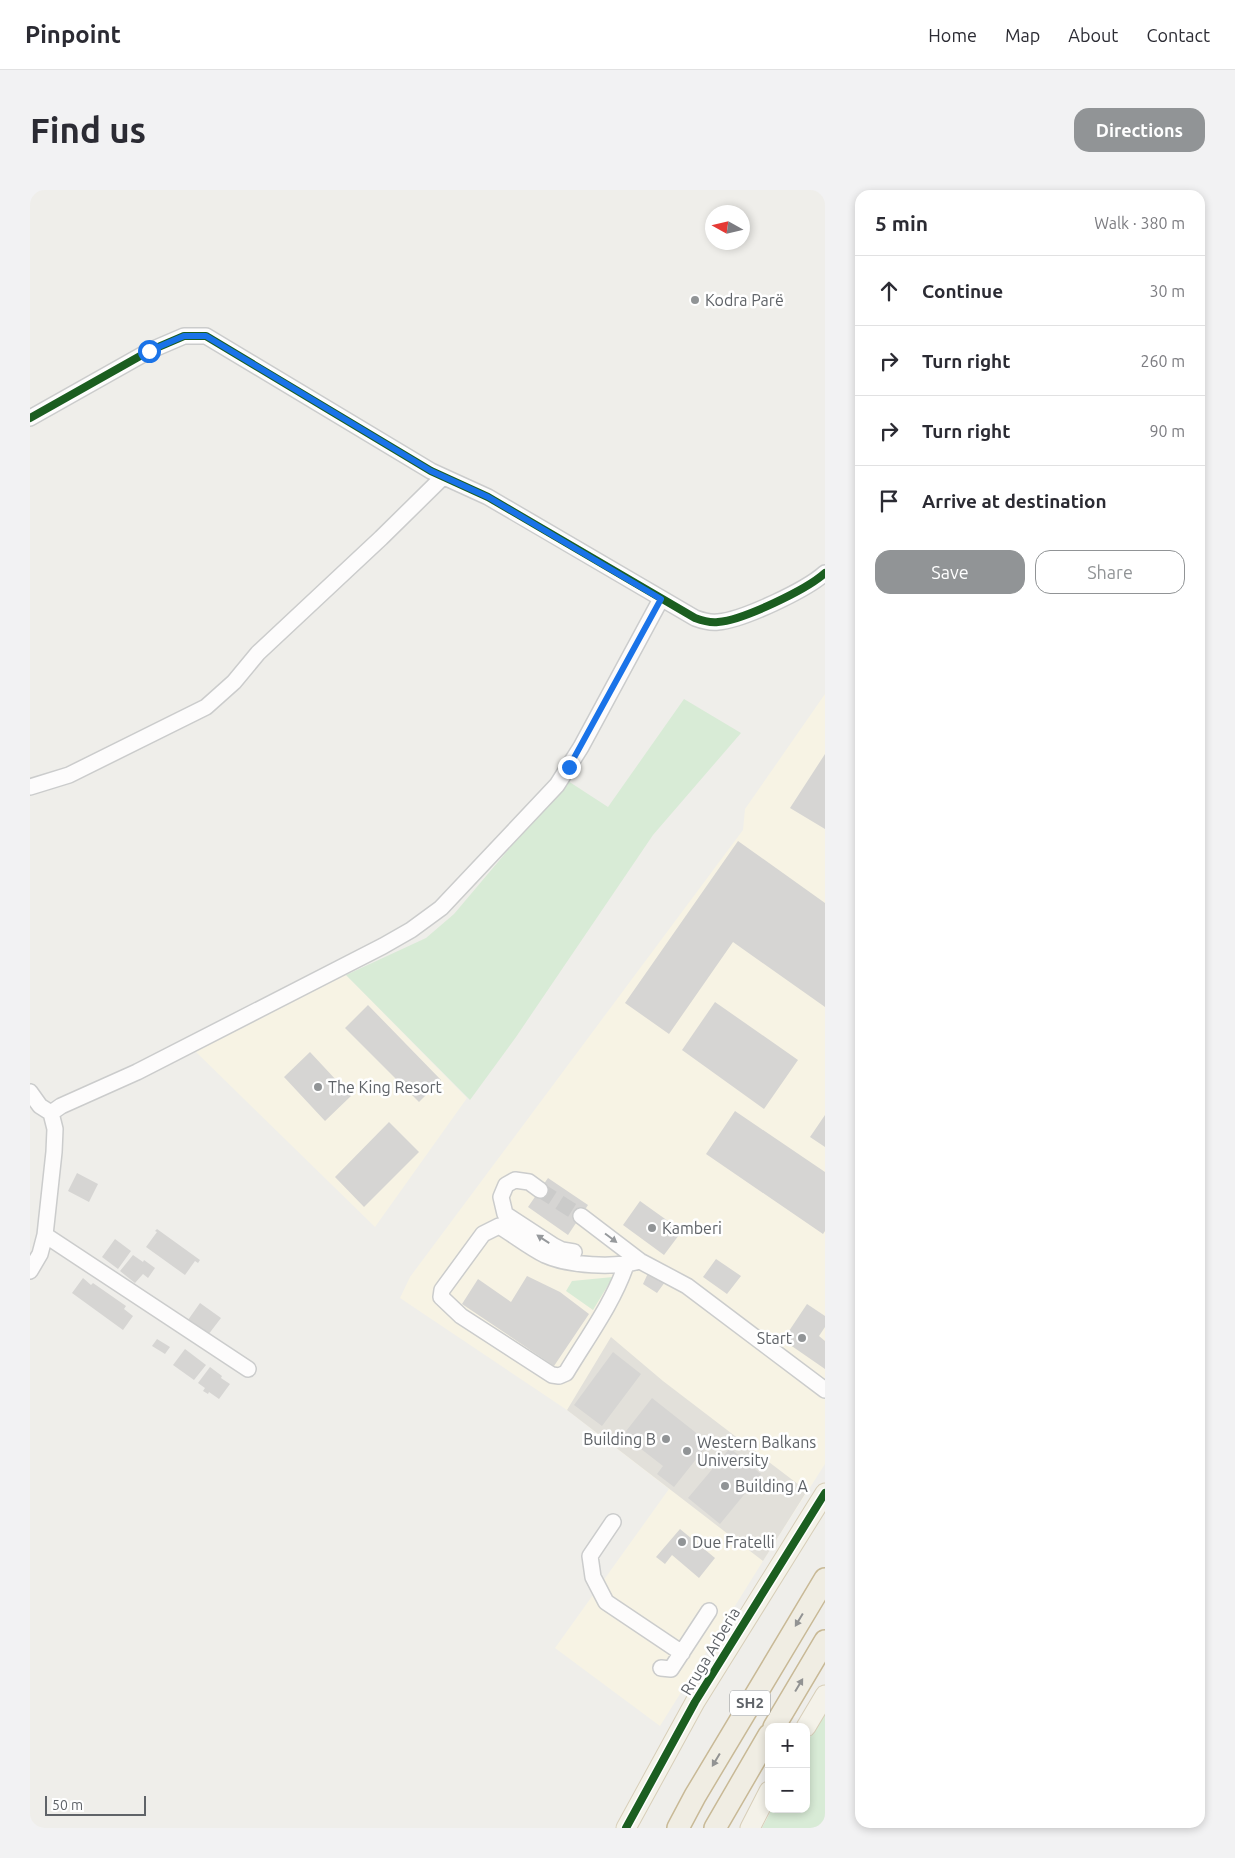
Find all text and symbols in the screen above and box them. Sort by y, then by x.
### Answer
text: Pinpoint [25,21,121,48]
text: Home [928,25,977,45]
text: Map [1005,25,1040,45]
text: About [1068,25,1118,45]
text: Contact [1146,25,1210,45]
button: Directions [1074,108,1205,152]
text: Find us [30,110,146,150]
north arrow [705,205,750,250]
text: 5 min [875,211,928,235]
text: Walk · 380 m [1094,214,1185,232]
icon: ahead [875,277,903,305]
text: Continue [922,280,1003,302]
text: 30 m [1149,282,1185,300]
place label: Kodra Parë [705,291,784,309]
marker: Kodra Parë [689,294,701,306]
route start [138,340,161,363]
icon: right [875,347,903,375]
text: Turn right [922,350,1010,372]
text: 260 m [1140,352,1185,370]
icon: right [875,417,903,445]
text: Turn right [922,420,1010,442]
text: 90 m [1149,422,1185,440]
icon: arrive [875,487,903,515]
text: Arrive at destination [922,490,1107,512]
button: Save [875,550,1025,594]
button: Share [1035,550,1185,594]
route end [558,756,581,779]
place label: The King Resort [328,1078,443,1096]
marker: The King Resort [312,1081,324,1093]
place label: Kamberi [662,1219,722,1237]
marker: Kamberi [646,1222,658,1234]
one-way arrow [604,1233,617,1244]
one-way arrow [536,1234,550,1244]
place label: Start [757,1329,793,1347]
marker: Start [796,1332,808,1344]
place label: Building B [583,1430,656,1448]
marker: Building B [660,1433,672,1445]
place label: Western Balkans University [697,1433,816,1469]
marker: Western Balkans University [681,1445,693,1457]
place label: Building A [735,1477,809,1495]
marker: Building A [719,1480,731,1492]
place label: Due Fratelli [692,1533,775,1551]
marker: Due Fratelli [676,1536,688,1548]
street label: Rruga Arberia [677,1604,743,1698]
one-way arrow [795,1614,804,1627]
one-way arrow [794,1678,803,1691]
road number: SH2 [730,1690,770,1716]
map controls [765,1723,810,1813]
button: + [765,1723,810,1768]
one-way arrow [712,1753,721,1766]
button: − [765,1768,810,1813]
scale bar [45,1793,146,1816]
text: 50 m [52,1797,83,1813]

